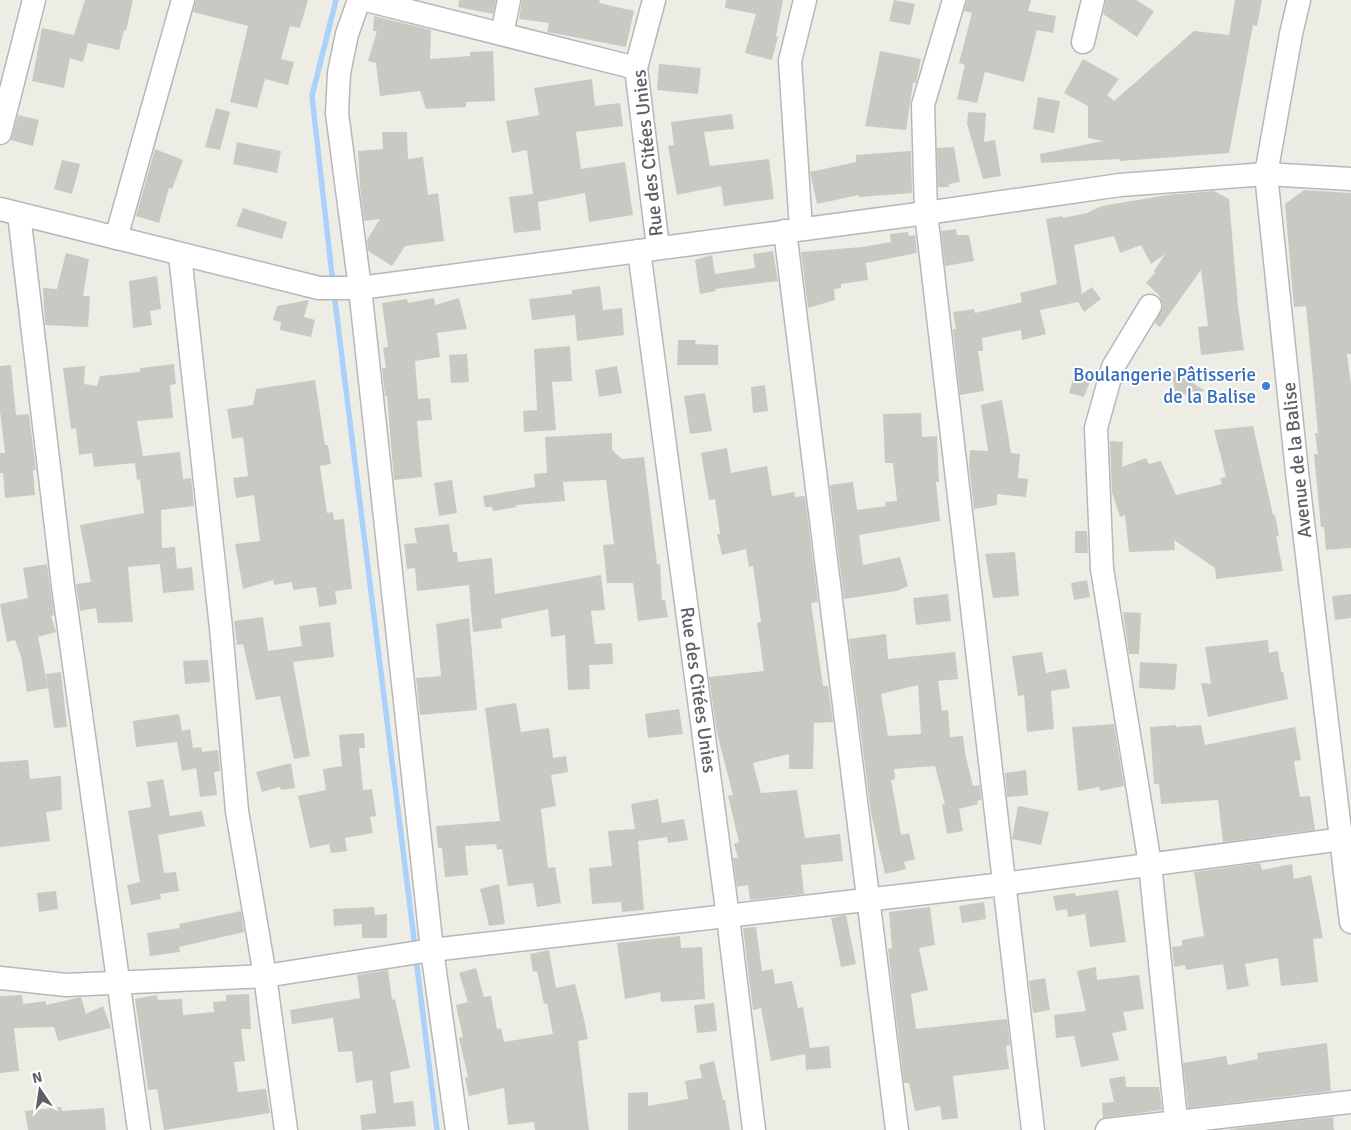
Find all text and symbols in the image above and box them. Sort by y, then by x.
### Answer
street label: Rue des Citées Unies [627,68,669,238]
place label: Boulangerie Pâtisserie de la Balise [1073,363,1256,409]
marker: Boulangerie Pâtisserie de la Balise [1260,380,1272,392]
street label: Avenue de la Balise [1277,381,1317,539]
street label: Rue des Citées Unies [674,605,722,775]
north arrow [15,1065,65,1115]
text: N [31,1068,44,1087]

